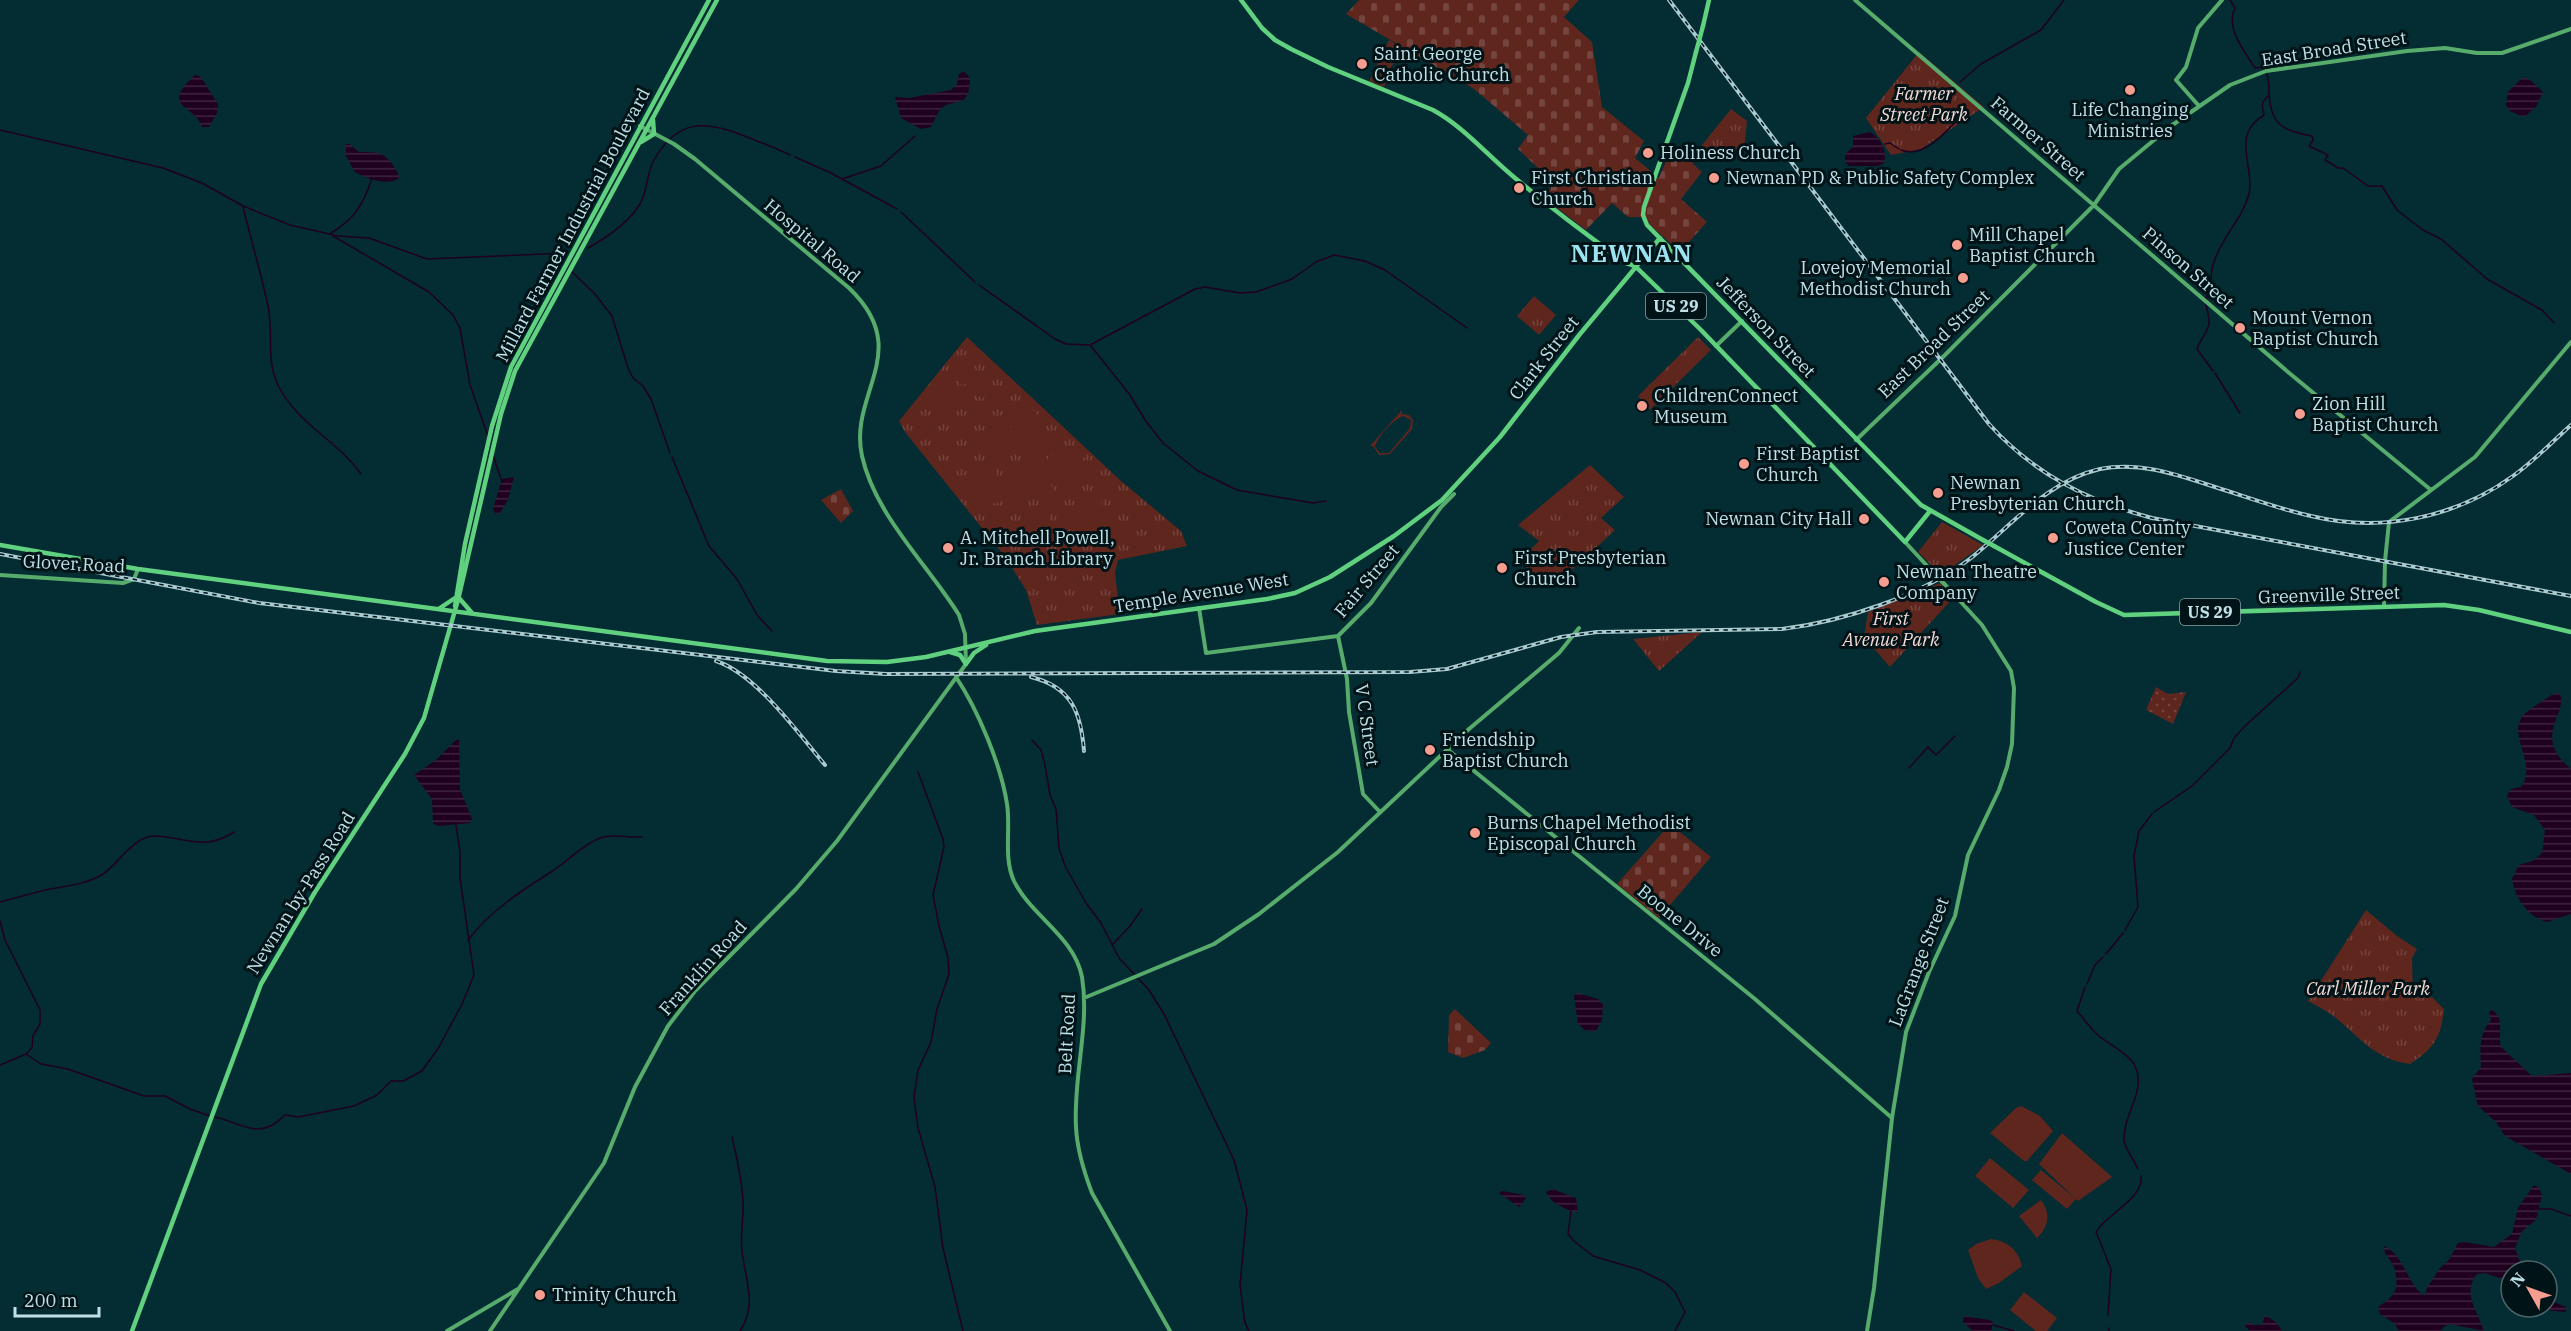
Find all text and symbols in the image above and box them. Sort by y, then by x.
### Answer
street label: East Broad Street [2260,26,2408,71]
place label: Saint George Catholic Church [1374,42,1510,86]
marker: Saint George Catholic Church [1355,57,1369,71]
park label: Farmer Street Park [1879,82,1968,126]
marker: Life Changing Ministries [2123,83,2137,97]
street label: Millard Farmer Industrial Boulevard [490,84,655,366]
street label: Farmer Street [1986,91,2090,186]
place label: Life Changing Ministries [2071,98,2189,142]
place label: Holiness Church [1660,141,1801,164]
marker: Holiness Church [1641,146,1655,160]
place label: First Christian Church [1531,166,1653,210]
place label: Newnan PD & Public Safety Complex [1726,166,2034,189]
marker: Newnan PD & Public Safety Complex [1707,171,1721,185]
marker: First Christian Church [1512,181,1526,195]
street label: Hospital Road [760,194,865,288]
street label: Pinson Street [2138,222,2239,314]
place label: Mill Chapel Baptist Church [1969,223,2096,267]
district label: NEWNAN [1571,237,1693,269]
marker: Mill Chapel Baptist Church [1950,238,1964,252]
place label: Lovejoy Memorial Methodist Church [1799,256,1951,300]
street label: Jefferson Street [1712,271,1821,382]
marker: Lovejoy Memorial Methodist Church [1956,271,1970,285]
street label: East Broad Street [1873,285,1994,403]
road number: US 29 [1646,293,1706,319]
place label: Mount Vernon Baptist Church [2252,306,2379,350]
street label: Clark Street [1504,311,1583,404]
marker: Mount Vernon Baptist Church [2233,321,2247,335]
place label: ChildrenConnect Museum [1654,384,1798,428]
place label: Zion Hill Baptist Church [2312,392,2439,436]
marker: ChildrenConnect Museum [1635,399,1649,413]
marker: Zion Hill Baptist Church [2293,407,2307,421]
place label: First Baptist Church [1756,442,1860,486]
marker: First Baptist Church [1737,457,1751,471]
place label: Newnan Presbyterian Church [1950,471,2126,515]
marker: Newnan Presbyterian Church [1931,486,1945,500]
place label: Newnan City Hall [1705,507,1852,530]
marker: Newnan City Hall [1857,512,1871,526]
place label: Coweta County Justice Center [2065,516,2191,560]
place label: A. Mitchell Powell, Jr. Branch Library [960,526,1115,570]
marker: Coweta County Justice Center [2046,531,2060,545]
street label: Fair Street [1329,539,1404,622]
marker: A. Mitchell Powell, Jr. Branch Library [941,541,955,555]
place label: First Presbyterian Church [1514,546,1666,590]
street label: Glover Road [22,549,126,578]
place label: Newnan Theatre Company [1896,560,2037,604]
marker: First Presbyterian Church [1495,561,1509,575]
street label: Temple Avenue West [1112,567,1290,618]
marker: Newnan Theatre Company [1877,575,1891,589]
street label: Greenville Street [2258,581,2400,608]
road number: US 29 [2180,599,2240,625]
park label: First Avenue Park [1842,607,1940,651]
street label: V C Street [1350,682,1385,767]
place label: Friendship Baptist Church [1442,728,1569,772]
marker: Friendship Baptist Church [1423,743,1437,757]
street label: Newnan by-Pass Road [241,807,360,978]
place label: Burns Chapel Methodist Episcopal Church [1487,811,1691,855]
marker: Burns Chapel Methodist Episcopal Church [1468,826,1482,840]
street label: Boone Drive [1633,879,1728,962]
street label: LaGrange Street [1883,894,1954,1030]
street label: Franklin Road [654,915,751,1020]
park label: Carl Miller Park [2306,977,2431,1000]
street label: Belt Road [1053,993,1080,1075]
north arrow [2499,1259,2559,1319]
text: N [2506,1268,2529,1291]
scale bar [15,1280,99,1318]
place label: Trinity Church [552,1283,677,1306]
marker: Trinity Church [533,1288,547,1302]
text: 200 m [24,1289,78,1312]

